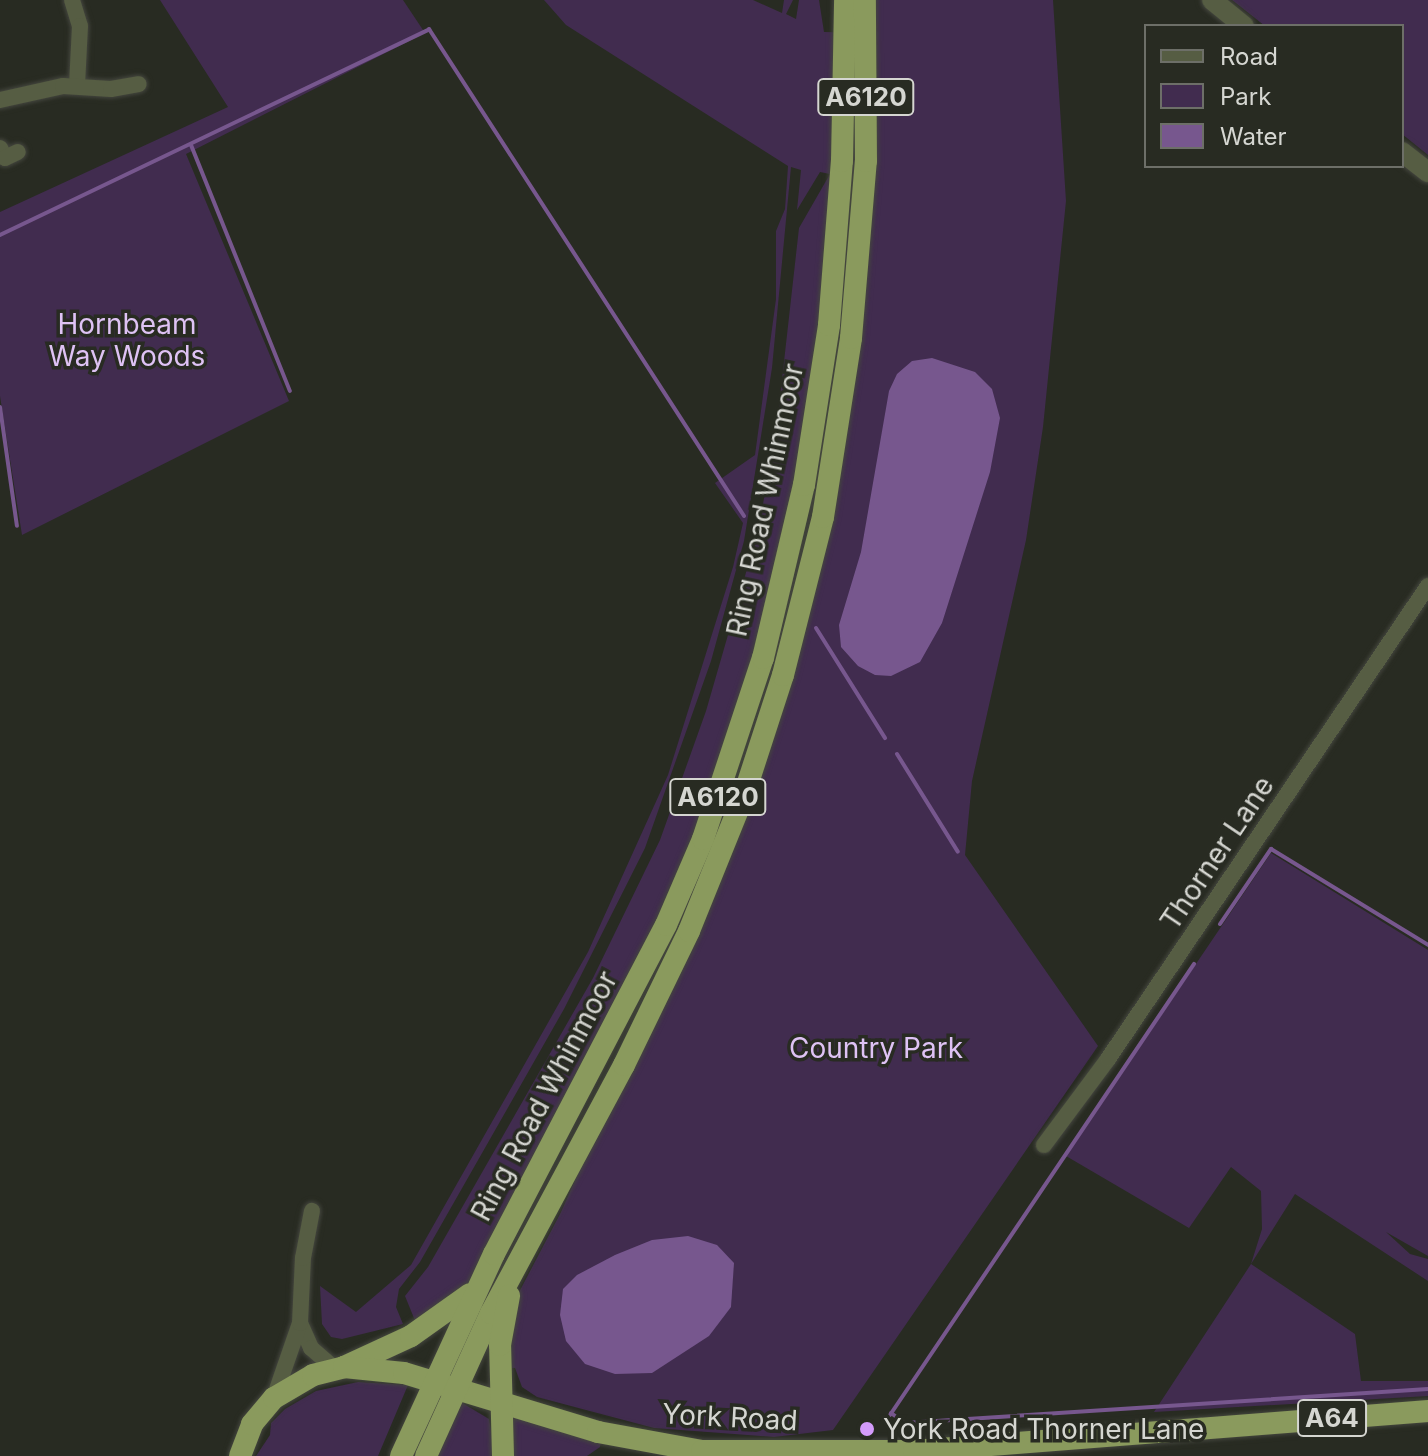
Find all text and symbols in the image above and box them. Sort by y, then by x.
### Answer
legend [1144,24,1404,168]
text: Road [1220,42,1278,71]
road number: A6120 [816,75,916,119]
text: Park [1220,82,1271,111]
text: Water [1220,122,1287,151]
park label: Hornbeam Way Woods [49,307,205,373]
street label: Ring Road Whinmoor [720,361,810,639]
street label: Thorner Lane [1153,770,1281,936]
road number: A6120 [668,775,768,819]
street label: Ring Road Whinmoor [464,965,624,1227]
park label: Country Park [789,1031,963,1065]
road number: A64 [1296,1396,1368,1440]
street label: York Road [662,1397,798,1437]
place label: York Road Thorner Lane [883,1412,1204,1446]
marker: York Road Thorner Lane [858,1420,876,1438]

